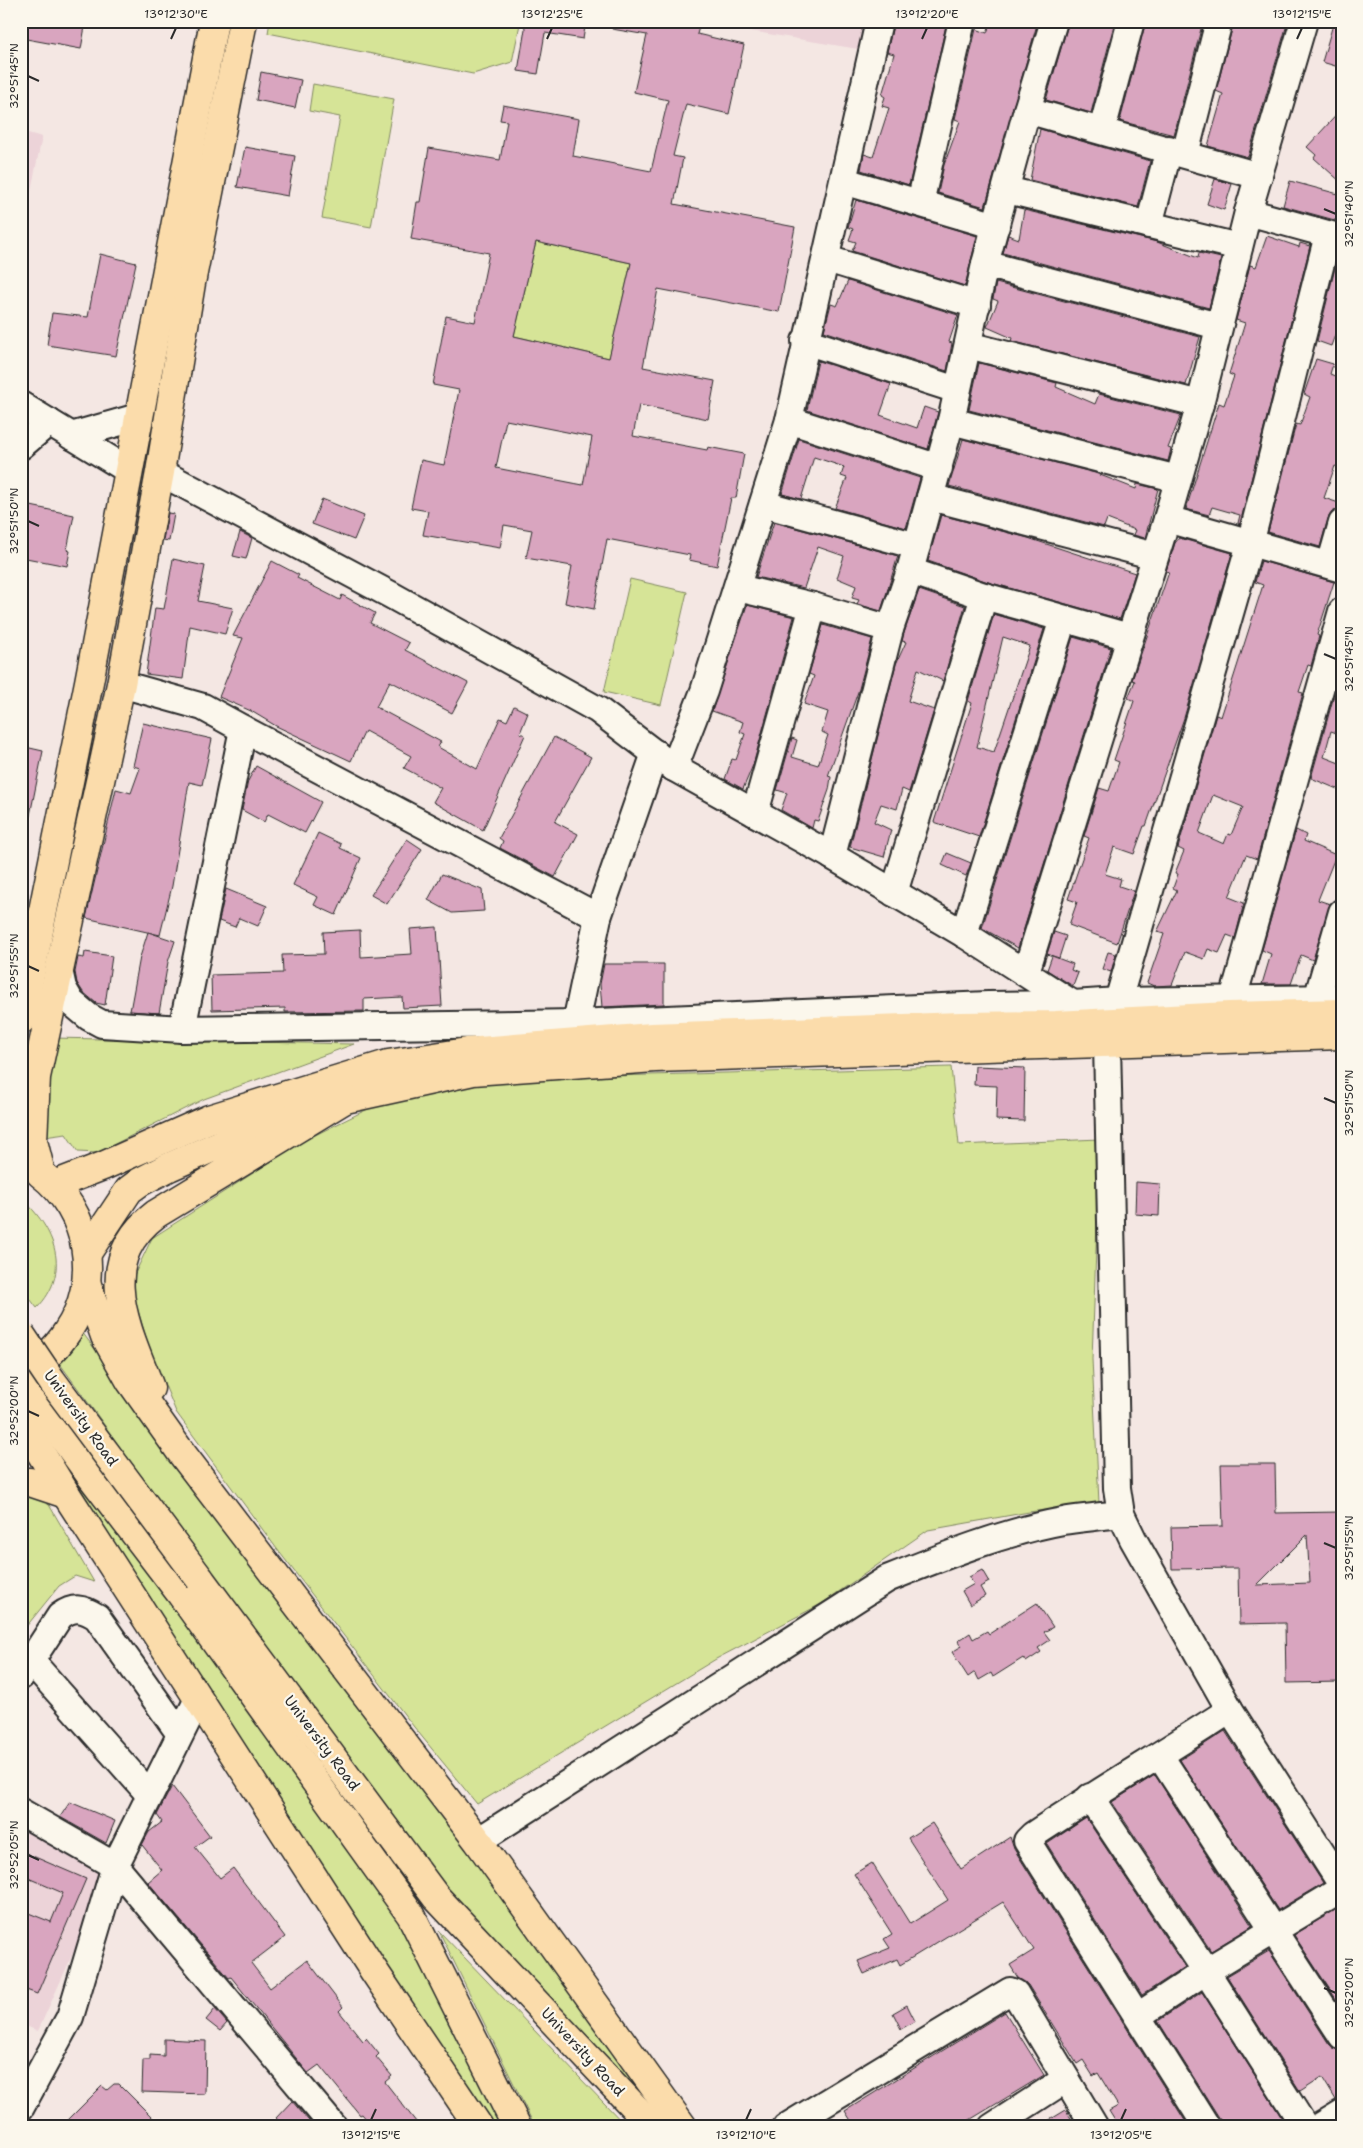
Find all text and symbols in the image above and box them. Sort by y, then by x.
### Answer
text: 13°12'30"E [144,6,208,22]
text: 13°12'25"E [521,6,583,22]
text: 13°12'20"E [895,6,959,22]
text: 13°12'15"E [1272,6,1332,22]
text: 32°51'45"N [6,43,22,109]
text: 32°51'40"N [1341,180,1357,248]
text: 32°51'50"N [6,488,22,554]
text: 32°51'45"N [1341,626,1357,692]
text: 32°51'55"N [6,933,22,999]
text: 32°51'50"N [1341,1070,1357,1136]
street label: University Road [39,1366,123,1471]
text: 32°52'00"N [6,1376,22,1446]
text: 32°51'55"N [1341,1515,1357,1581]
street label: University Road [280,1691,365,1795]
text: 32°52'05"N [6,1820,22,1890]
text: 32°52'00"N [1341,1958,1357,2028]
street label: University Road [537,2003,630,2101]
text: 13°12'15"E [341,2127,401,2143]
text: 13°12'10"E [716,2127,776,2143]
text: 13°12'05"E [1090,2127,1152,2143]

